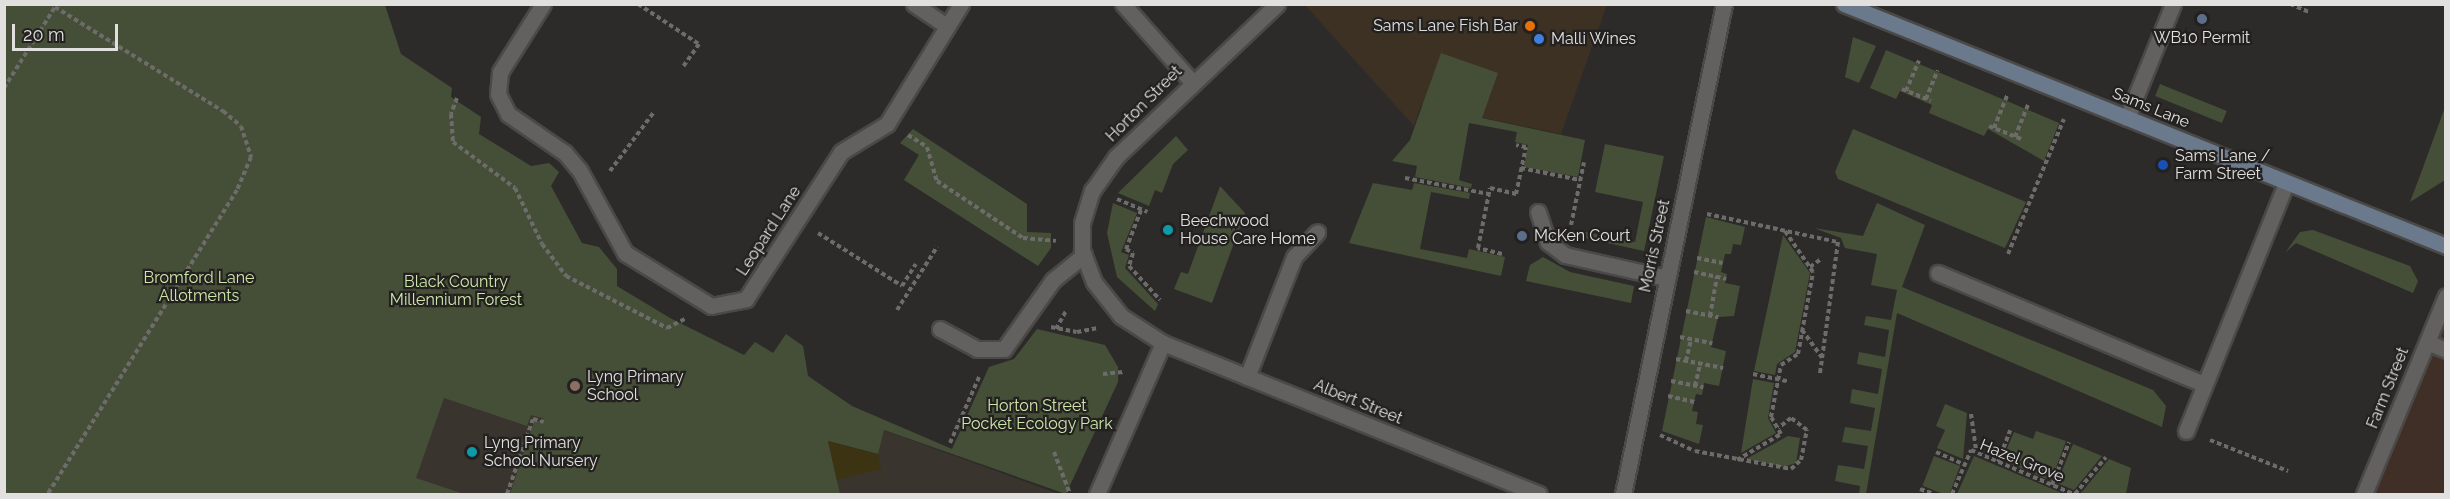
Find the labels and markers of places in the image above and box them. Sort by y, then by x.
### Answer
marker: WB10 Permit [2195,12,2209,26]
place label: Sams Lane Fish Bar [1373,16,1518,36]
marker: Sams Lane Fish Bar [1523,19,1537,33]
place label: WB10 Permit [2154,28,2250,48]
place label: Malli Wines [1551,29,1637,49]
marker: Malli Wines [1532,32,1546,46]
place label: Sams Lane / Farm Street [2175,146,2270,184]
marker: Sams Lane / Farm Street [2156,158,2170,172]
place label: Beechwood House Care Home [1180,211,1316,249]
marker: Beechwood House Care Home [1161,223,1175,237]
place label: McKen Court [1534,226,1630,246]
marker: McKen Court [1515,229,1529,243]
place label: Lyng Primary School [587,367,684,405]
marker: Lyng Primary School [568,379,582,393]
place label: Lyng Primary School Nursery [484,433,598,471]
marker: Lyng Primary School Nursery [465,445,479,459]

